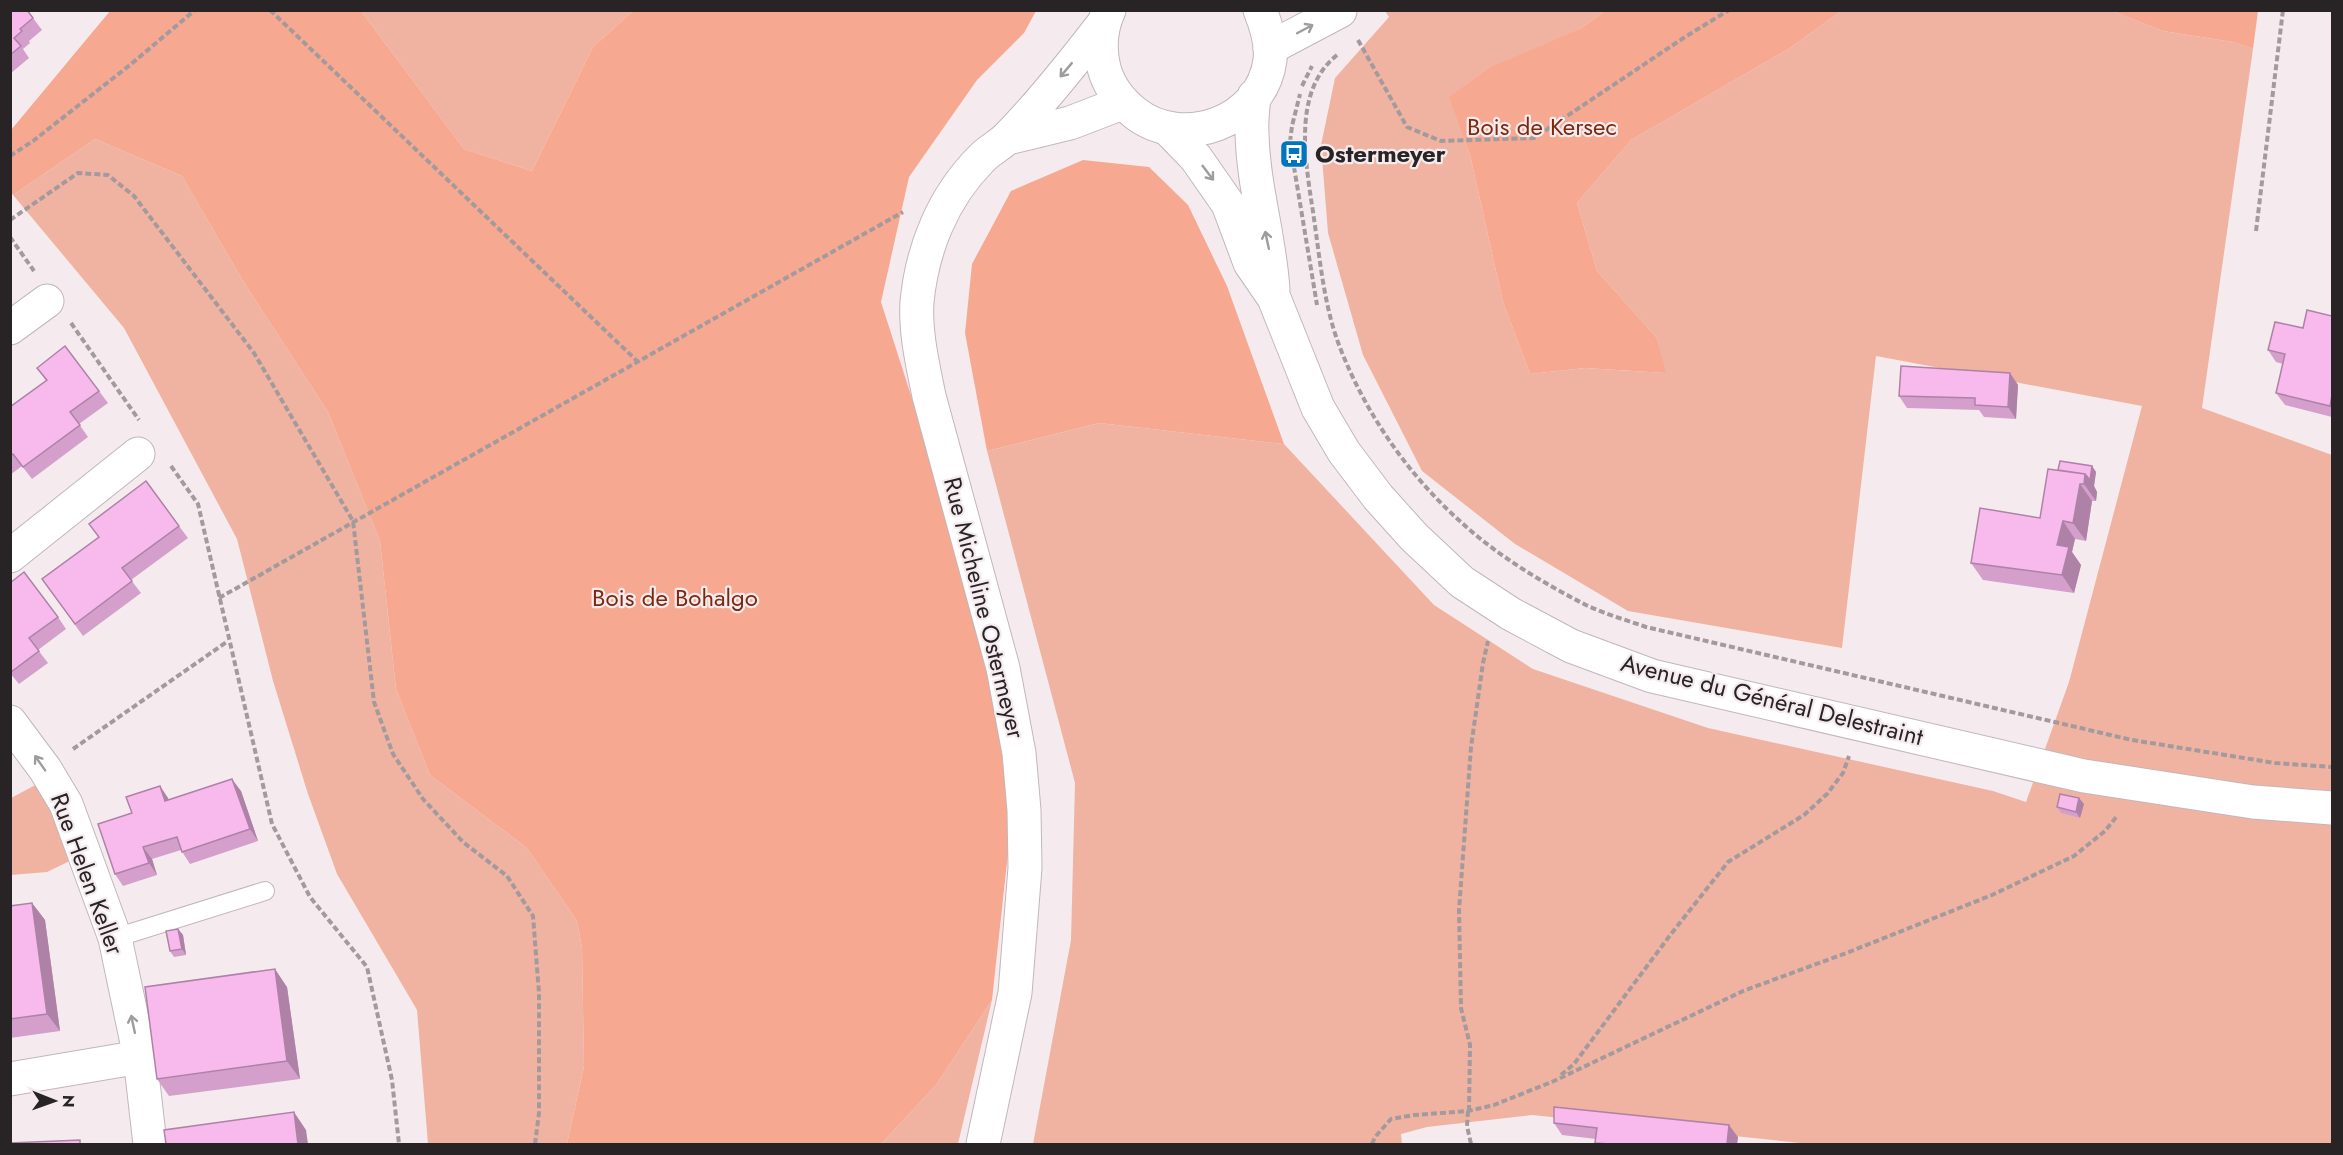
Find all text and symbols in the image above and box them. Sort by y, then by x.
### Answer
one-way arrow [1296,23,1313,35]
one-way arrow [1060,62,1073,78]
park label: Bois de Kersec [1467,109,1617,144]
place label: Ostermeyer [1315,136,1446,171]
bus stop icon: Ostermeyer [1278,138,1310,170]
one-way arrow [1202,165,1214,181]
one-way arrow [1261,231,1273,250]
street label: Rue Micheline Ostermeyer [935,474,1034,743]
park label: Bois de Bohalgo [592,580,758,615]
street label: Avenue du Général Delestraint [1617,645,1927,754]
one-way arrow [34,756,47,772]
street label: Rue Helen Keller [42,788,133,960]
one-way arrow [127,1015,138,1035]
north arrow [24,1071,84,1131]
text: N [57,1095,80,1108]

